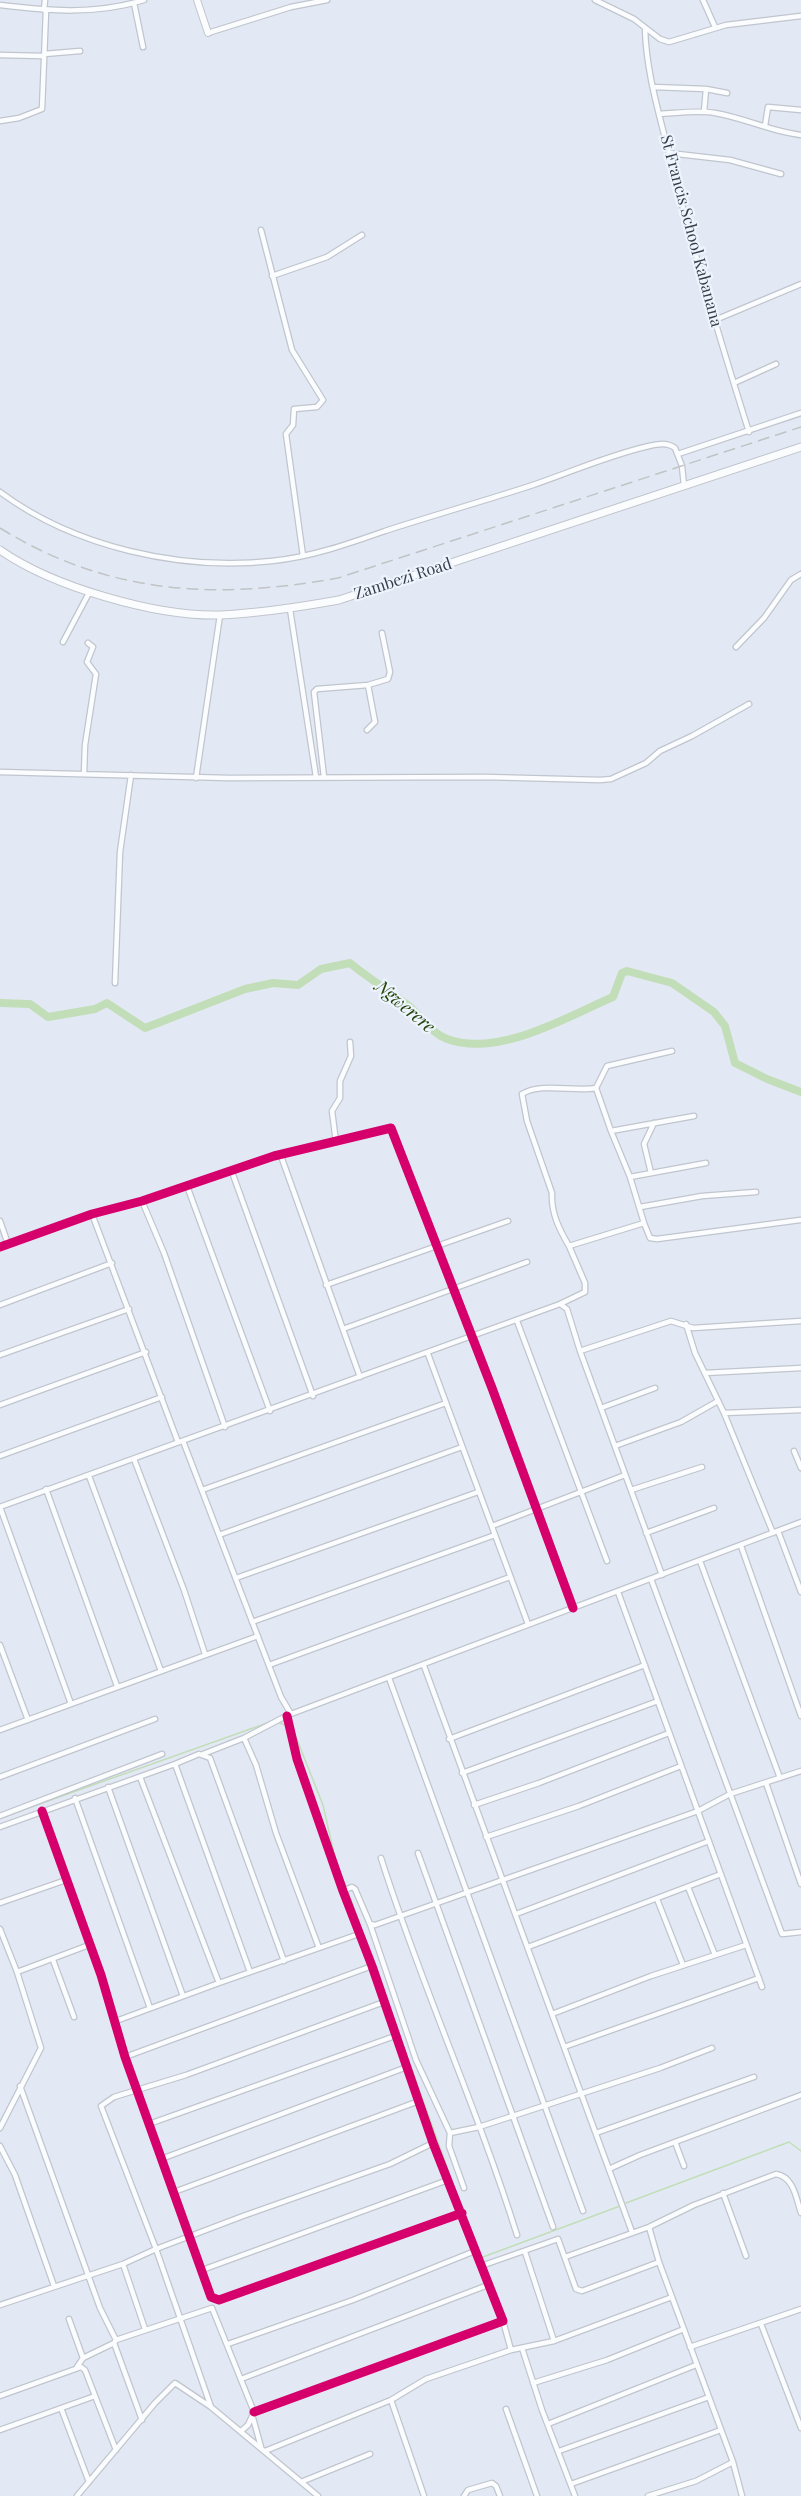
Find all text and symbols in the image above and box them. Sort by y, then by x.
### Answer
street label: St Francis School Kabanana [656,133,726,329]
street label: Zambezi Road [352,554,454,604]
water label: Ngwerere [371,976,439,1038]

